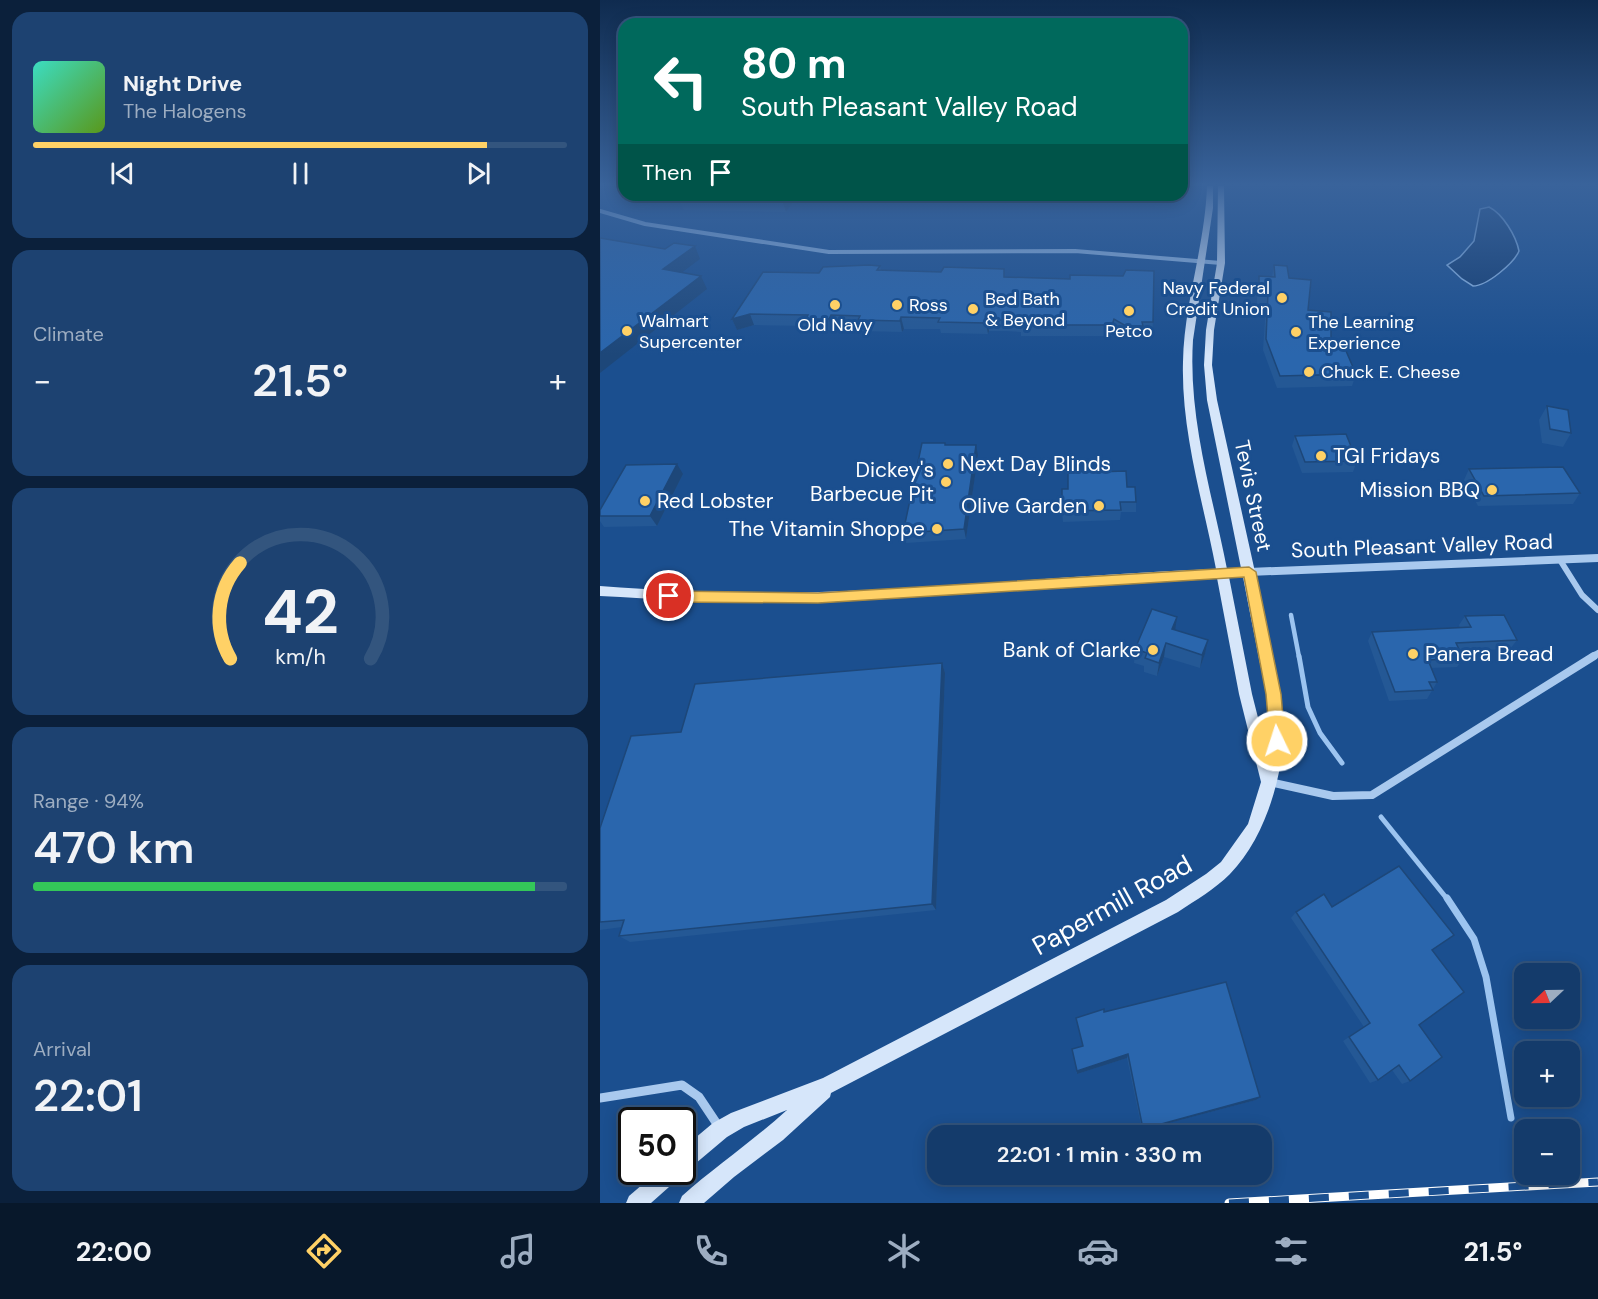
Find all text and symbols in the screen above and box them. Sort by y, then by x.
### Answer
text: 80 m [741,36,847,91]
icon: left [642,42,720,120]
text: Night Drive [123,69,242,98]
text: South Pleasant Valley Road [741,89,1078,124]
text: The Halogens [123,98,246,124]
icon: arrive [704,156,737,189]
icon: previous [106,157,139,190]
icon: pause [284,157,317,190]
icon: next [462,157,495,190]
text: Then [642,158,692,187]
place label: Navy Federal Credit Union [1162,276,1270,321]
place label: Bed Bath & Beyond [985,287,1065,332]
marker: Navy Federal Credit Union [1275,291,1289,305]
place label: Ross [909,293,948,317]
marker: Old Navy [828,298,842,312]
marker: Ross [890,298,904,312]
marker: Bed Bath & Beyond [966,302,980,316]
marker: Petco [1122,304,1136,318]
place label: Walmart Supercenter [639,309,742,354]
place label: The Learning Experience [1308,310,1414,355]
place label: Old Navy [797,313,873,337]
place label: Petco [1105,319,1153,343]
text: Climate [33,321,104,347]
marker: Walmart Supercenter [620,324,634,338]
marker: The Learning Experience [1289,325,1303,339]
text: 21.5° [252,351,348,410]
text: − [33,359,51,402]
text: + [549,359,567,402]
place label: Chuck E. Cheese [1321,360,1460,384]
marker: Chuck E. Cheese [1302,365,1316,379]
street label: Tevis Street [1228,438,1278,554]
place label: TGI Fridays [1333,442,1440,470]
marker: TGI Fridays [1314,449,1328,463]
place label: Next Day Blinds [960,450,1111,478]
place label: Dickey's Barbecue Pit [810,456,934,508]
marker: Next Day Blinds [941,457,955,471]
marker: Dickey's Barbecue Pit [939,475,953,489]
place label: Mission BBQ [1360,476,1480,504]
marker: Mission BBQ [1485,483,1499,497]
place label: Red Lobster [657,487,774,515]
place label: Olive Garden [961,492,1087,520]
marker: Red Lobster [638,494,652,508]
marker: Olive Garden [1092,499,1106,513]
place label: The Vitamin Shoppe [729,515,925,543]
marker: The Vitamin Shoppe [930,522,944,536]
street label: South Pleasant Valley Road [1291,527,1553,565]
pin [643,570,694,621]
text: 42 [262,571,338,652]
icon: arrive [652,579,685,612]
place label: Bank of Clarke [1003,636,1141,664]
place label: Panera Bread [1425,640,1553,668]
text: km/h [275,643,325,671]
marker: Bank of Clarke [1146,643,1160,657]
marker: Panera Bread [1406,647,1420,661]
position arrow [1245,709,1309,773]
text: Range · 94% [33,788,144,814]
text: 470 km [33,818,195,877]
street label: Papermill Road [1026,847,1198,963]
north arrow [1514,963,1580,1029]
map controls [1514,963,1580,1185]
text: Arrival [33,1036,91,1062]
button: + [1514,1041,1580,1107]
text: 22:01 [33,1066,143,1125]
speed limit sign: 50 [618,1107,696,1185]
button: − [1514,1119,1580,1185]
text: 22:01 · 1 min · 330 m [997,1140,1202,1169]
icon: directions [303,1230,345,1272]
icon: music [497,1230,539,1272]
icon: phone [690,1230,732,1272]
icon: climate [883,1230,925,1272]
icon: car [1077,1230,1119,1272]
icon: filters [1270,1230,1312,1272]
text: 22:00 [76,1234,152,1269]
text: 21.5° [1463,1234,1522,1269]

